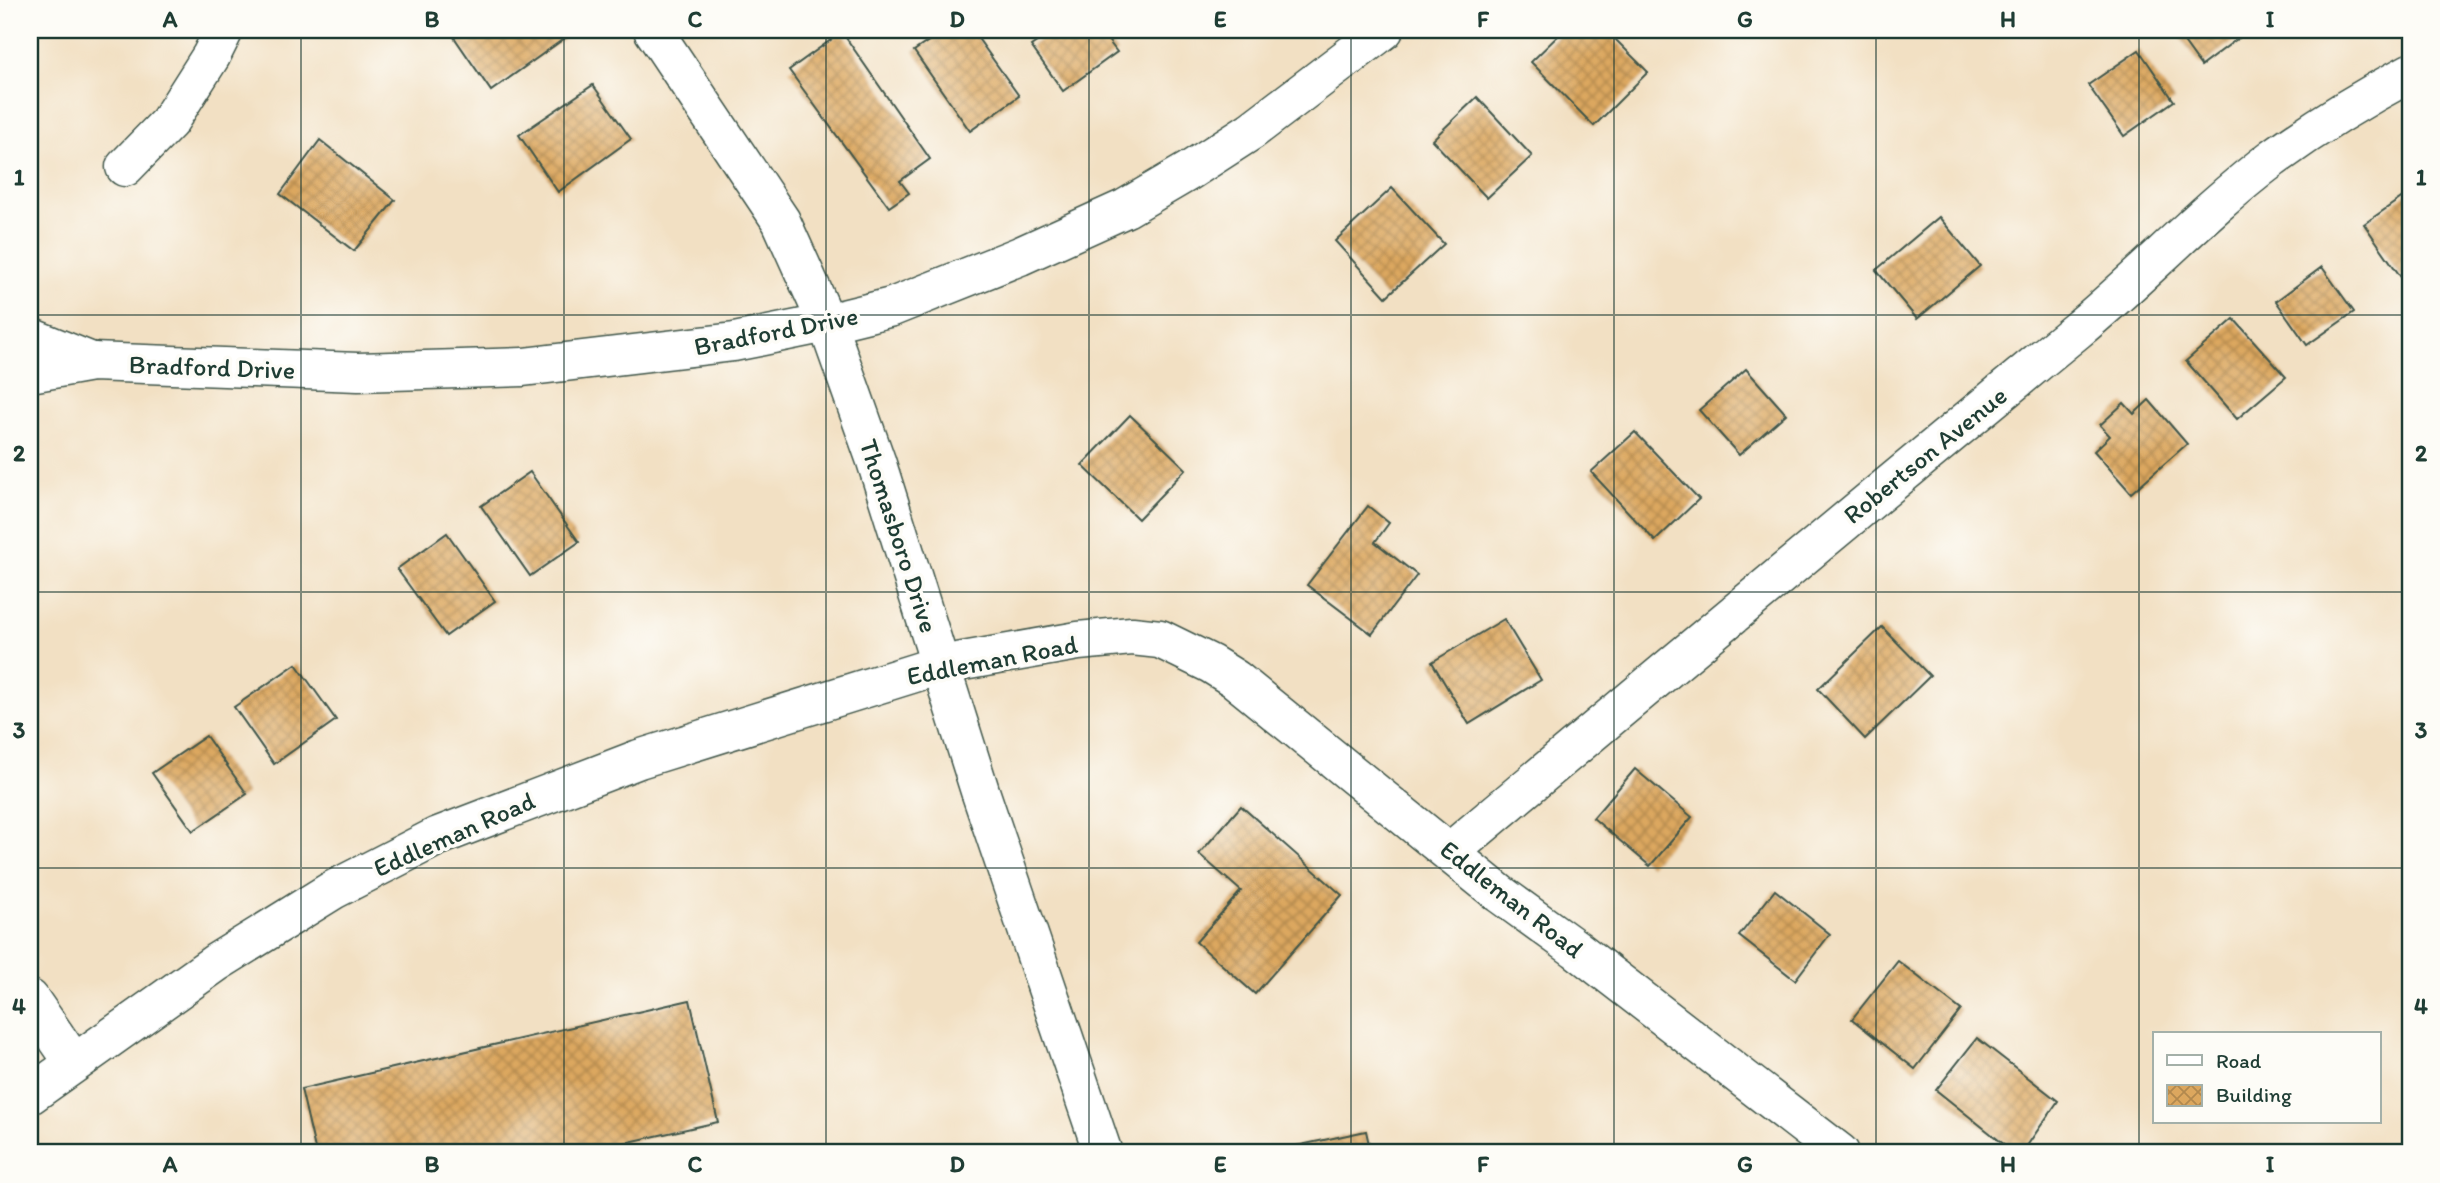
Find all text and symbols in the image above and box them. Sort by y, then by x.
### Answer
text: A [162,5,178,33]
text: B [425,5,440,33]
text: C [688,5,703,33]
text: D [949,5,965,33]
text: E [1214,5,1227,33]
text: F [1477,5,1490,33]
text: G [1737,5,1753,33]
text: H [2000,5,2016,33]
text: I [2266,5,2275,33]
text: 1 [14,163,25,191]
text: 1 [2416,163,2427,191]
street label: Bradford Drive [691,299,861,363]
street label: Bradford Drive [128,348,296,386]
street label: Robertson Avenue [1837,379,2013,531]
street label: Thomasboro Drive [853,435,945,637]
text: 2 [13,439,26,467]
text: 2 [2415,439,2428,467]
street label: Eddleman Road [904,628,1080,692]
text: 3 [13,716,26,744]
text: 3 [2415,716,2428,744]
street label: Eddleman Road [368,784,540,884]
street label: Eddleman Road [1434,833,1590,965]
text: 4 [12,992,26,1020]
text: 4 [2414,992,2428,1020]
legend [2153,1032,2380,1124]
text: Road [2216,1048,2262,1073]
text: Building [2216,1082,2292,1107]
text: A [162,1150,178,1178]
text: B [425,1150,440,1178]
text: C [688,1150,703,1178]
text: D [949,1150,965,1178]
text: E [1214,1150,1227,1178]
text: F [1477,1150,1490,1178]
text: G [1737,1150,1753,1178]
text: H [2000,1150,2016,1178]
text: I [2266,1150,2275,1178]

